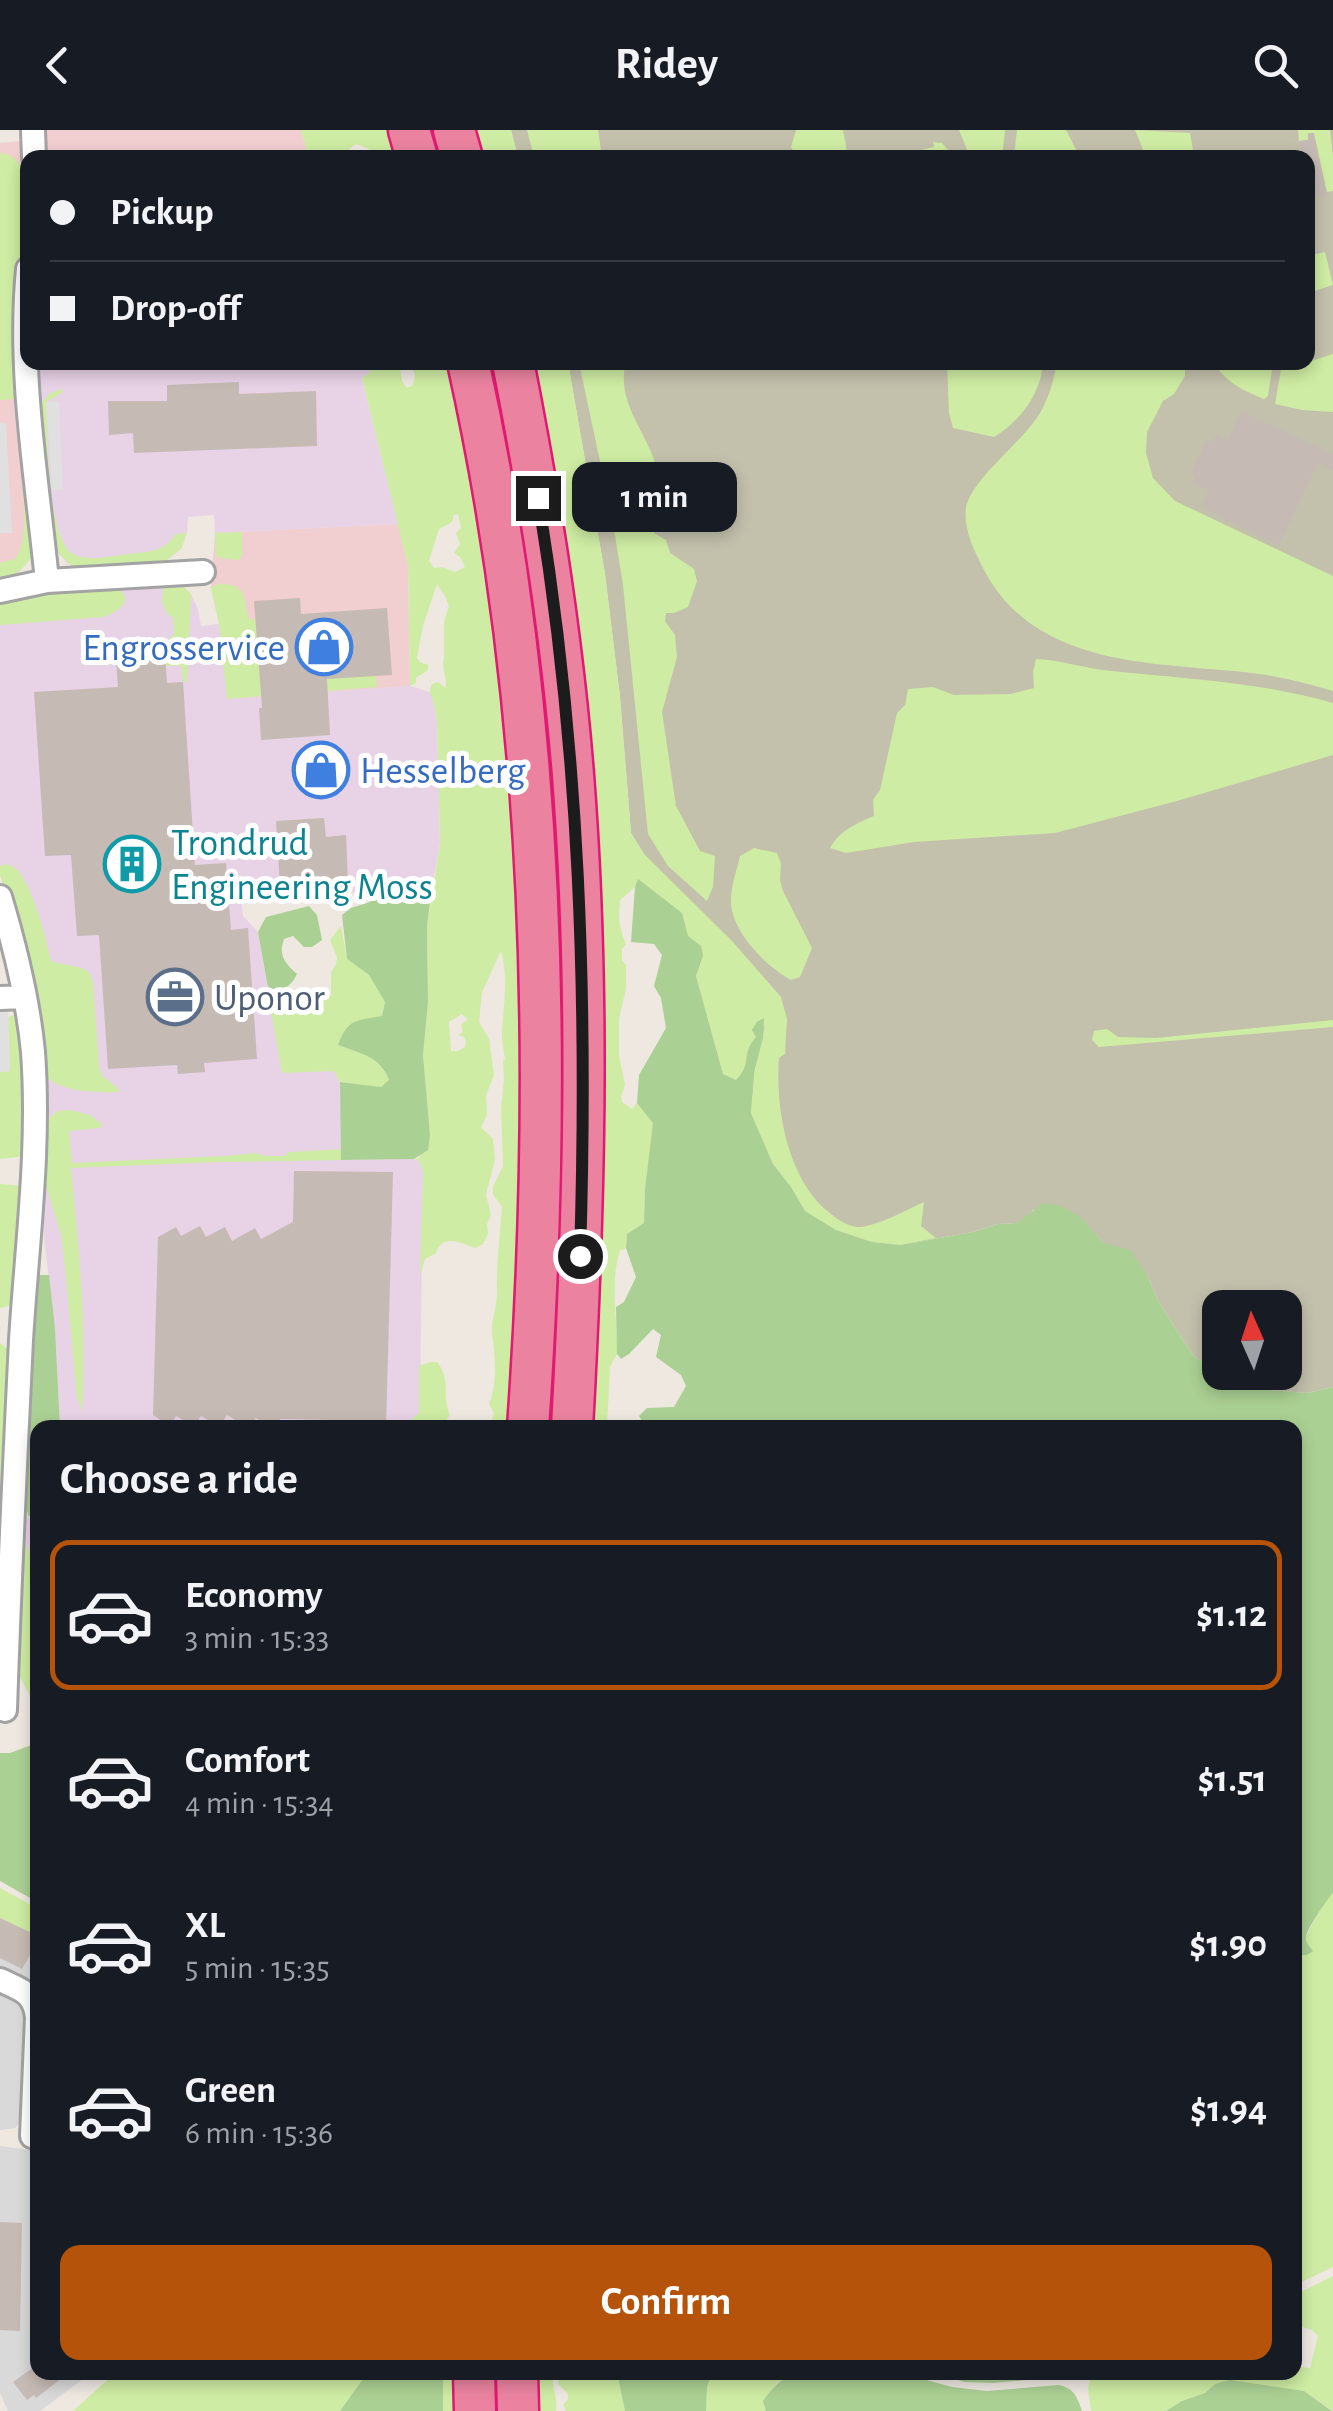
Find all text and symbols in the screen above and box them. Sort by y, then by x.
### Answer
icon: back [30,38,85,93]
icon: search [1248,38,1303,93]
text: Ridey [615,42,718,87]
text: Pickup [110,194,214,232]
text: Drop-off [110,290,241,328]
callout: 1 min [573,463,738,533]
route end [516,476,561,521]
text: 1 min [621,481,688,513]
shop icon: Engrosservice [294,617,354,677]
place label: Engrosservice [82,630,285,668]
shop icon: Hesselberg [291,740,351,800]
place label: Hesselberg [360,753,526,791]
place label: Trondrud Engineering Moss [171,825,433,907]
building icon: Trondrud Engineering Moss [102,834,162,894]
office icon: Uponor [145,967,205,1027]
place label: Uponor [214,980,326,1018]
route start [558,1234,603,1279]
north arrow [1202,1290,1302,1390]
map controls [1202,1290,1302,1390]
text: Choose a ride [60,1457,298,1502]
icon: car [65,1570,155,1660]
text: Economy [185,1577,323,1615]
text: $1.12 [1196,1596,1267,1634]
text: 3 min · 15:33 [185,1622,329,1654]
icon: car [65,1735,155,1825]
text: Comfort [185,1742,310,1780]
text: $1.51 [1197,1761,1267,1799]
text: 4 min · 15:34 [185,1787,334,1819]
icon: car [65,1900,155,1990]
text: XL [185,1907,225,1945]
text: $1.90 [1189,1926,1267,1964]
text: 5 min · 15:35 [185,1952,330,1984]
icon: car [65,2065,155,2155]
text: Green [185,2072,276,2110]
text: $1.94 [1190,2091,1267,2129]
text: 6 min · 15:36 [185,2117,333,2149]
button: Confirm [60,2245,1272,2360]

